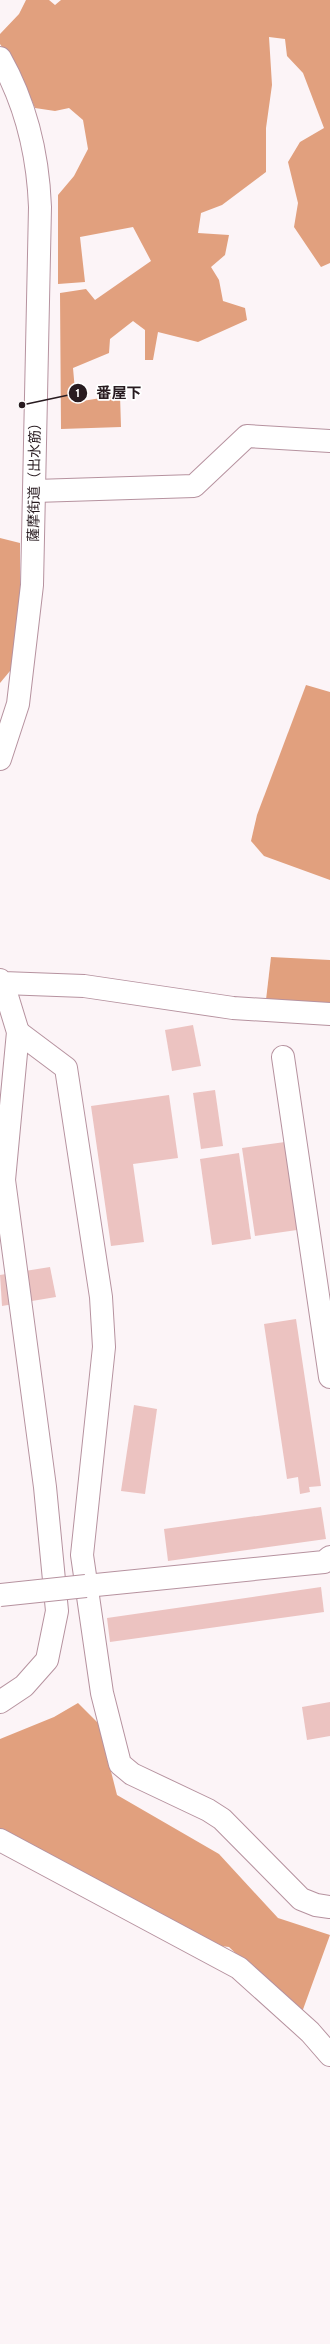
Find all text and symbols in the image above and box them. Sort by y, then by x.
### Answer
callout: 番屋下 [68,379,149,406]
text: 番屋下 [96,385,142,404]
text: 1 [76,386,80,402]
street label: 薩摩街道（出水筋） [25,416,45,542]

